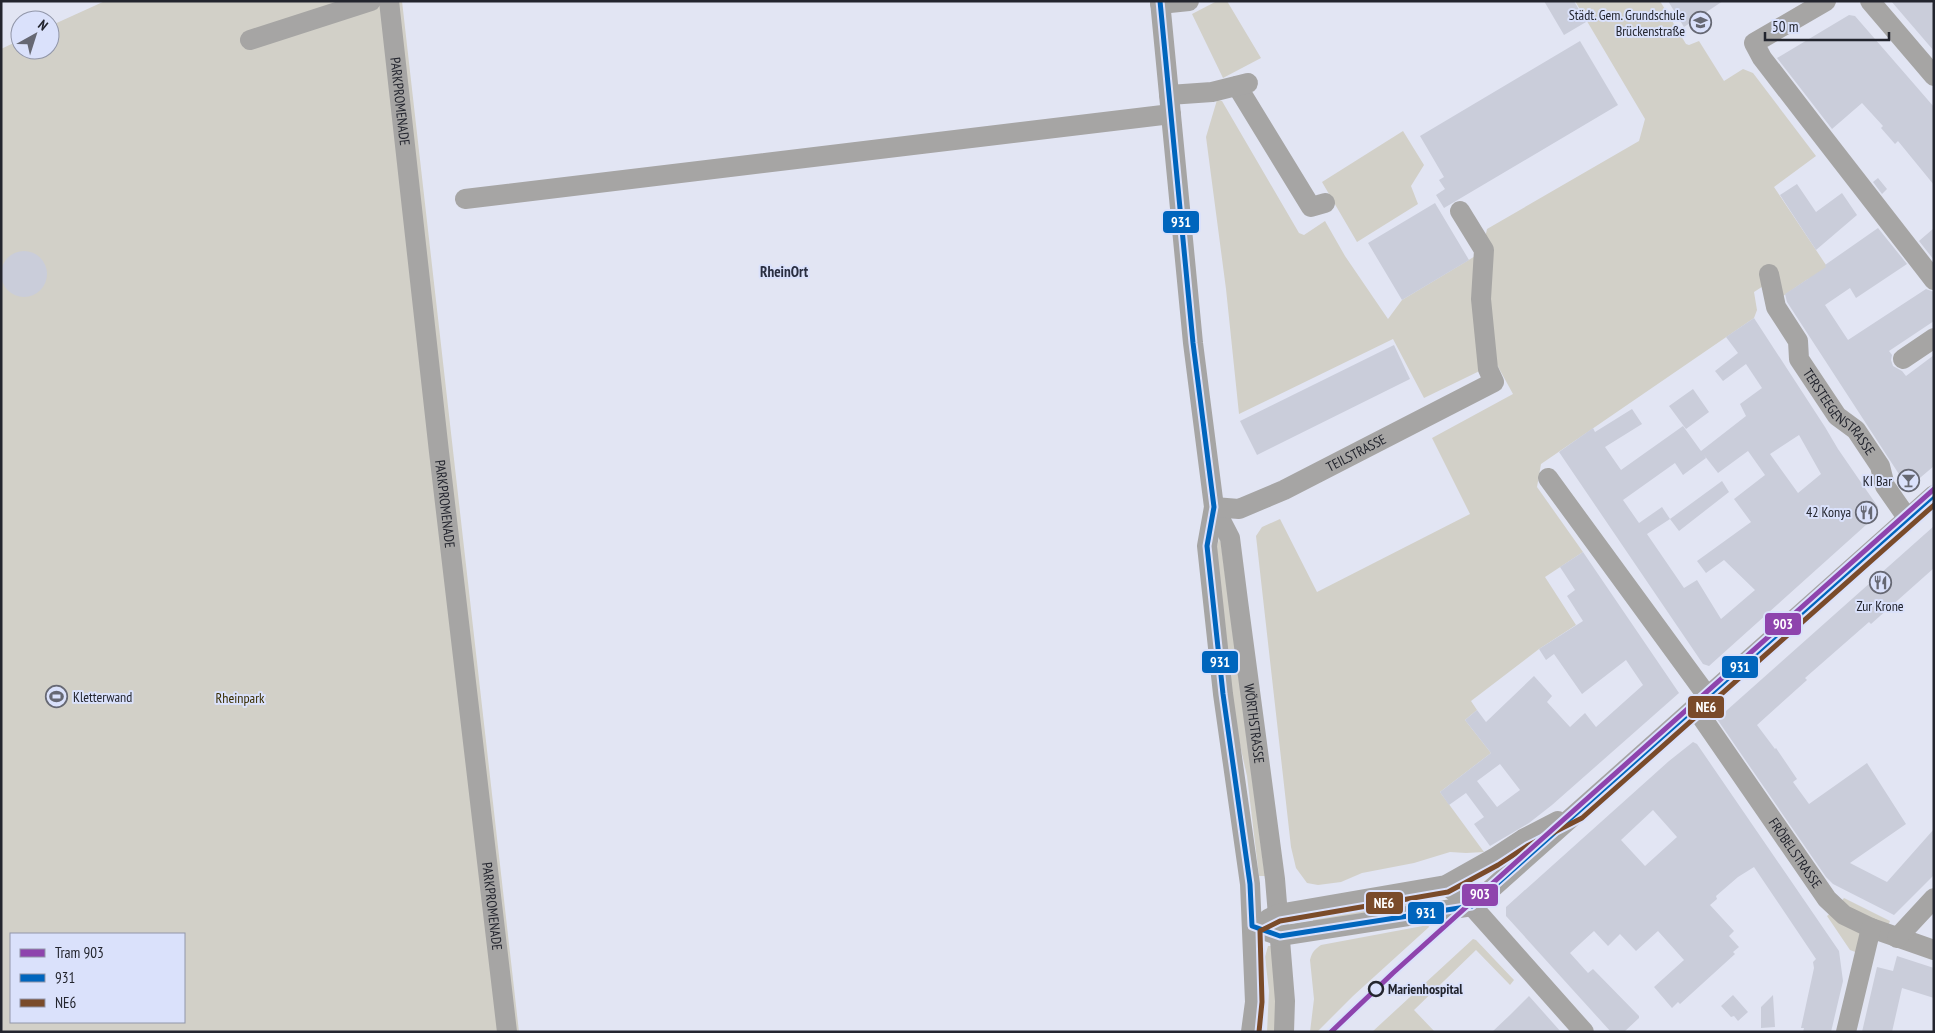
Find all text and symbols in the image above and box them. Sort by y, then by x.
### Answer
place label: Städt. Gem. Grundschule Brückenstraße [1569,6,1685,40]
north arrow [10,10,60,60]
scale bar [1765,10,1889,42]
school or university icon: Städt. Gem. Grundschule Brückenstraße [1689,11,1713,35]
text: N [35,16,52,34]
text: 50 m [1772,17,1798,36]
street label: PARKPROMENADE [386,56,414,146]
line badge: 931 [1162,210,1200,234]
text: 931 [1171,213,1191,231]
district label: RheinOrt [760,262,809,281]
street label: TERSTEEGENSTRASSE [1799,365,1879,458]
street label: TEILSTRASSE [1323,430,1389,476]
street label: PARKPROMENADE [431,459,459,549]
bar icon: KI Bar [1896,469,1920,493]
place label: KI Bar [1863,472,1892,490]
restaurant icon: 42 Konya [1855,500,1879,524]
place label: 42 Konya [1806,503,1851,521]
restaurant icon: Zur Krone [1868,571,1892,595]
place label: Zur Krone [1856,597,1904,615]
line badge: 903 [1764,612,1802,636]
text: 903 [1773,615,1793,633]
line badge: 931 [1201,650,1239,674]
text: 931 [1210,653,1230,671]
line badge: 931 [1721,655,1759,679]
text: 931 [1730,658,1750,676]
street label: WÖRTHSTRASSE [1240,683,1269,764]
sports icon: Kletterwand [45,685,69,709]
place label: Kletterwand [73,688,132,706]
park label: Rheinpark [216,689,265,707]
line badge: NE6 [1687,695,1725,719]
text: NE6 [1696,698,1716,716]
street label: FRÖBELSTRASSE [1765,814,1826,892]
street label: PARKPROMENADE [478,861,506,951]
line badge: 903 [1461,883,1499,907]
text: 903 [1470,885,1490,903]
line badge: NE6 [1365,891,1404,915]
text: NE6 [1374,894,1394,912]
line badge: 931 [1407,901,1445,925]
text: 931 [1416,904,1436,922]
legend [10,933,185,1023]
text: Tram 903 [55,943,104,962]
text: 931 [55,968,75,987]
place label: Marienhospital [1388,980,1463,998]
marker: Marienhospital [1368,981,1384,997]
text: NE6 [55,993,77,1012]

